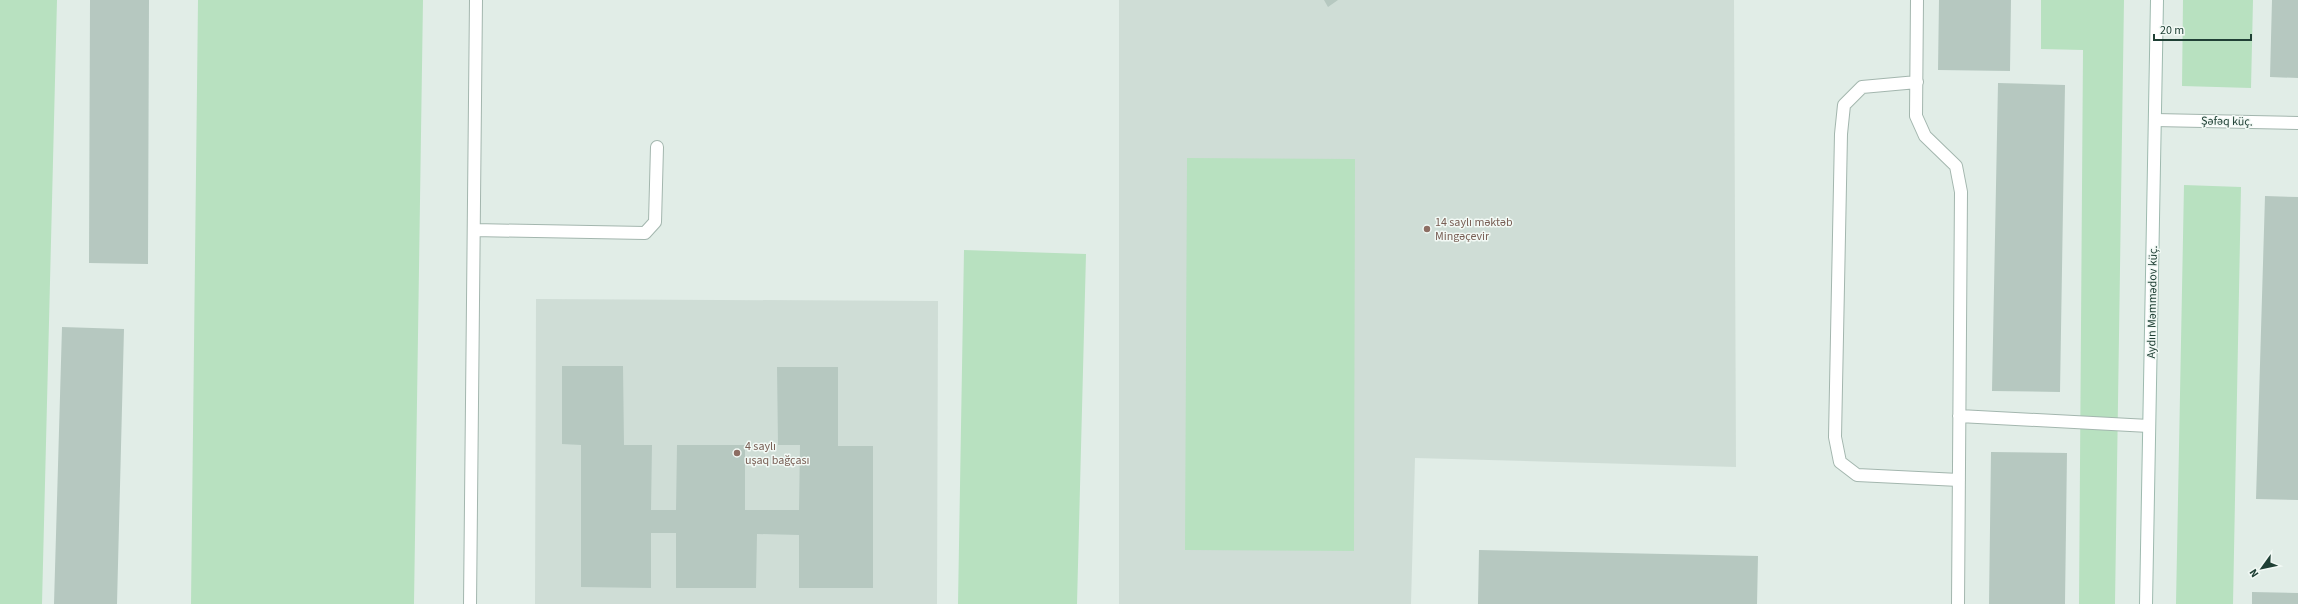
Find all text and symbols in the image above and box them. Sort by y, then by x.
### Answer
scale bar [2154,16,2251,42]
text: 20 m [2160,22,2184,39]
street label: Şəfəq küç. [2201,113,2253,130]
place label: 14 saylı məktəb Mingəçevir [1435,214,1513,245]
marker: 14 saylı məktəb Mingəçevir [1422,224,1432,234]
street label: Aydın Məmmədov küç. [2143,245,2162,359]
place label: 4 saylı uşaq bağçası [745,438,809,469]
marker: 4 saylı uşaq bağçası [732,448,742,458]
north arrow [2242,548,2282,588]
text: N [2246,566,2262,580]

